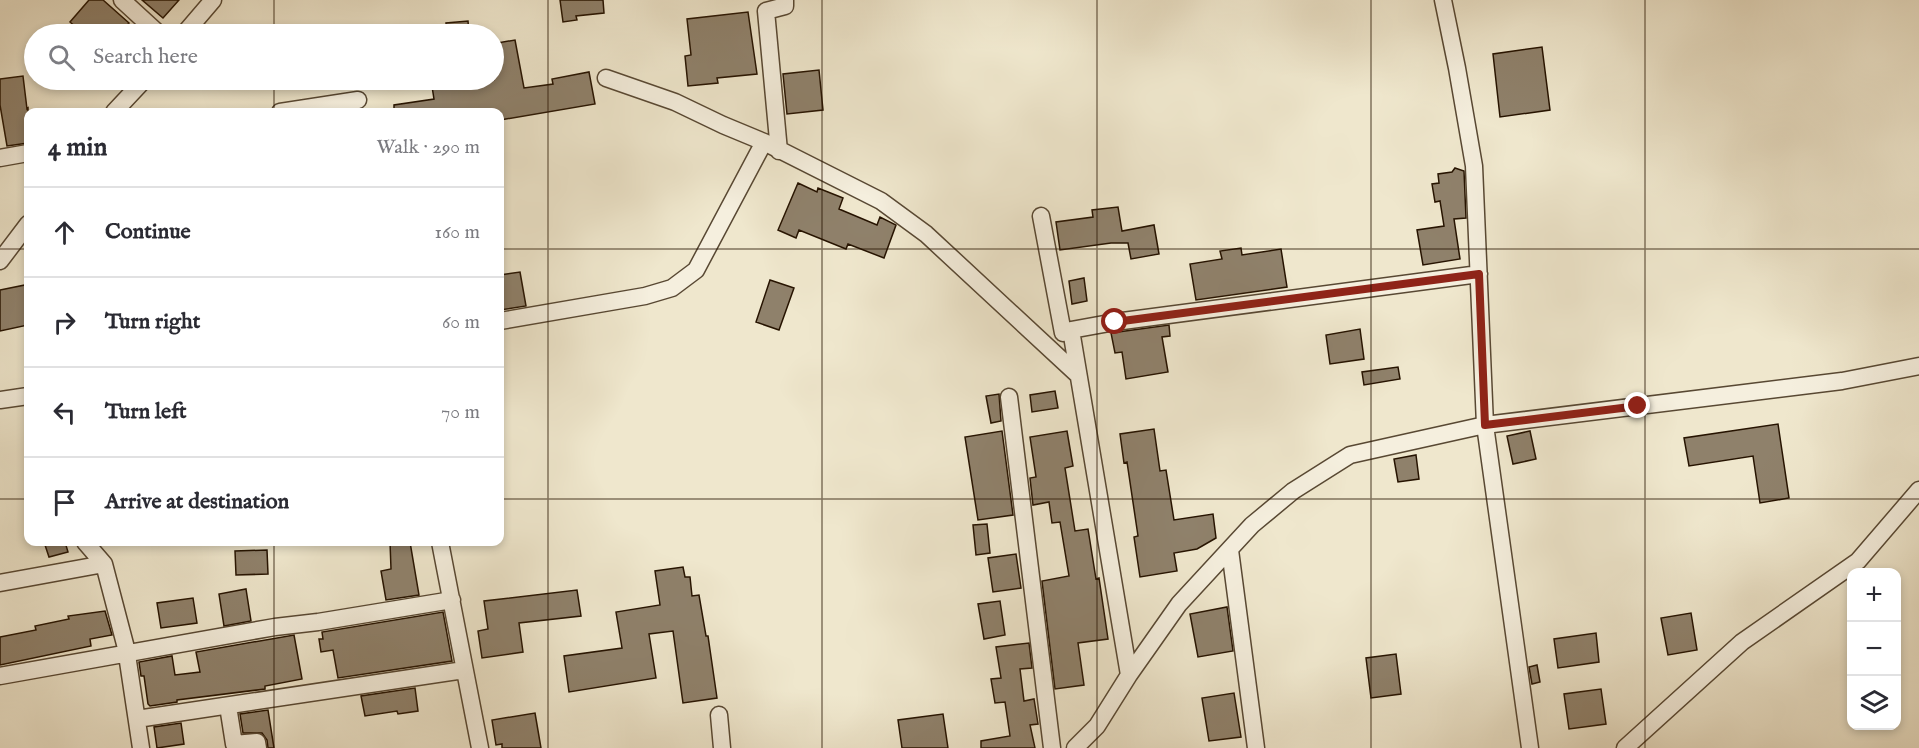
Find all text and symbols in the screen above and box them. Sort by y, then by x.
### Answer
search box [24,24,504,90]
icon: search [45,41,78,74]
text: Search here [93,43,198,71]
text: 4 min [48,131,107,164]
text: Walk · 290 m [376,135,480,160]
icon: ahead [48,216,81,249]
text: Continue [105,218,191,246]
text: 160 m [434,220,480,245]
icon: right [48,306,81,339]
text: Turn right [105,308,200,336]
route start [1101,308,1127,334]
text: 60 m [442,310,480,335]
route end [1624,392,1650,418]
icon: left [48,396,81,429]
text: Turn left [105,398,187,426]
text: 70 m [441,400,480,425]
icon: arrive [48,486,81,519]
text: Arrive at destination [105,488,289,516]
map controls [1847,568,1901,730]
button: + [1847,568,1901,622]
button: − [1847,622,1901,676]
button: layers [1847,676,1901,730]

